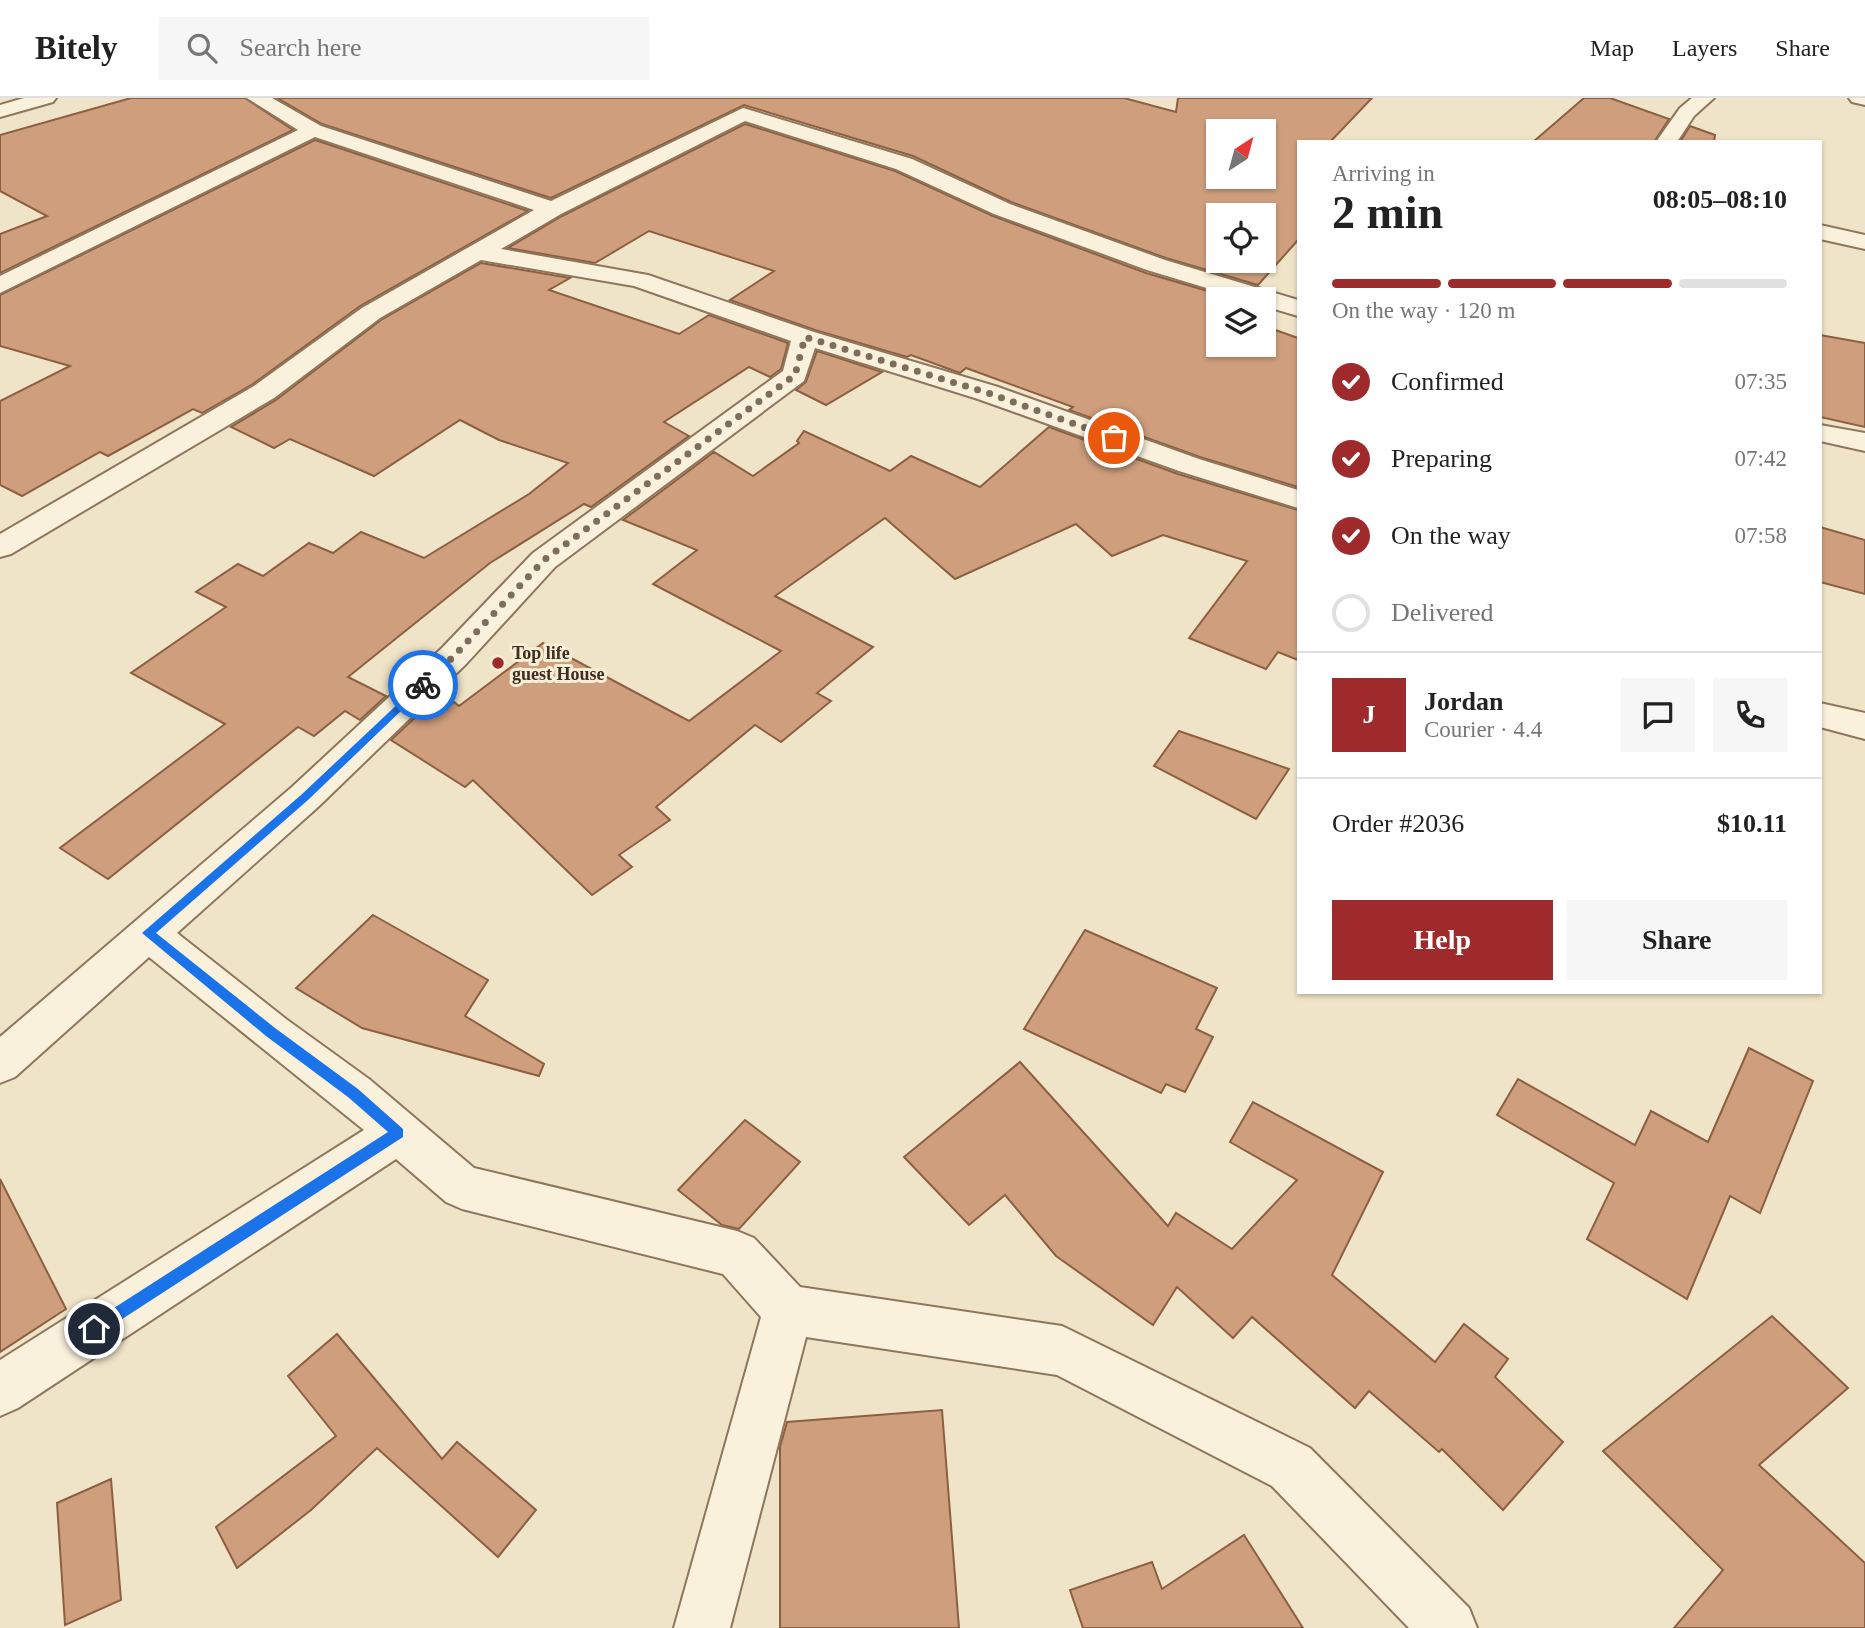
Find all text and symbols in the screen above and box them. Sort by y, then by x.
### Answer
search box [159,17,649,80]
icon: search [183,29,221,67]
text: Bitely [35,30,117,66]
text: Search here [239,33,361,62]
text: Map [1590,35,1634,61]
text: Layers [1672,35,1737,61]
text: Share [1775,35,1830,61]
north arrow [1206,119,1276,189]
map controls [1206,119,1276,357]
text: Arriving in [1332,161,1435,186]
text: 08:05–08:10 [1653,185,1787,214]
text: 2 min [1332,187,1443,238]
button: locate [1206,203,1276,273]
button: layers [1206,287,1276,357]
text: On the way · 120 m [1332,298,1515,323]
icon: check [1332,363,1370,401]
text: Confirmed [1391,367,1504,396]
text: 07:35 [1735,369,1787,394]
pin [1084,408,1144,468]
icon: bag [1095,419,1133,457]
icon: check [1332,440,1370,478]
text: Preparing [1391,444,1492,473]
text: 07:42 [1735,446,1787,471]
icon: check [1332,517,1370,555]
text: On the way [1391,521,1511,550]
text: 07:58 [1735,523,1787,548]
text: Delivered [1391,598,1494,627]
place label: Top life guest House [512,643,605,684]
courier [388,650,458,720]
marker: Top life guest House [490,655,506,671]
icon: bike [404,666,442,704]
button: chat [1621,678,1695,752]
button: phone [1713,678,1787,752]
text: Jordan [1424,687,1503,716]
text: J [1363,700,1376,729]
text: Courier · 4.4 [1424,717,1542,742]
text: Order #2036 [1332,809,1464,838]
text: $10.11 [1717,809,1787,838]
button: Help [1332,900,1553,980]
button: Share [1567,900,1787,980]
pin [64,1299,124,1359]
icon: home [75,1310,113,1348]

